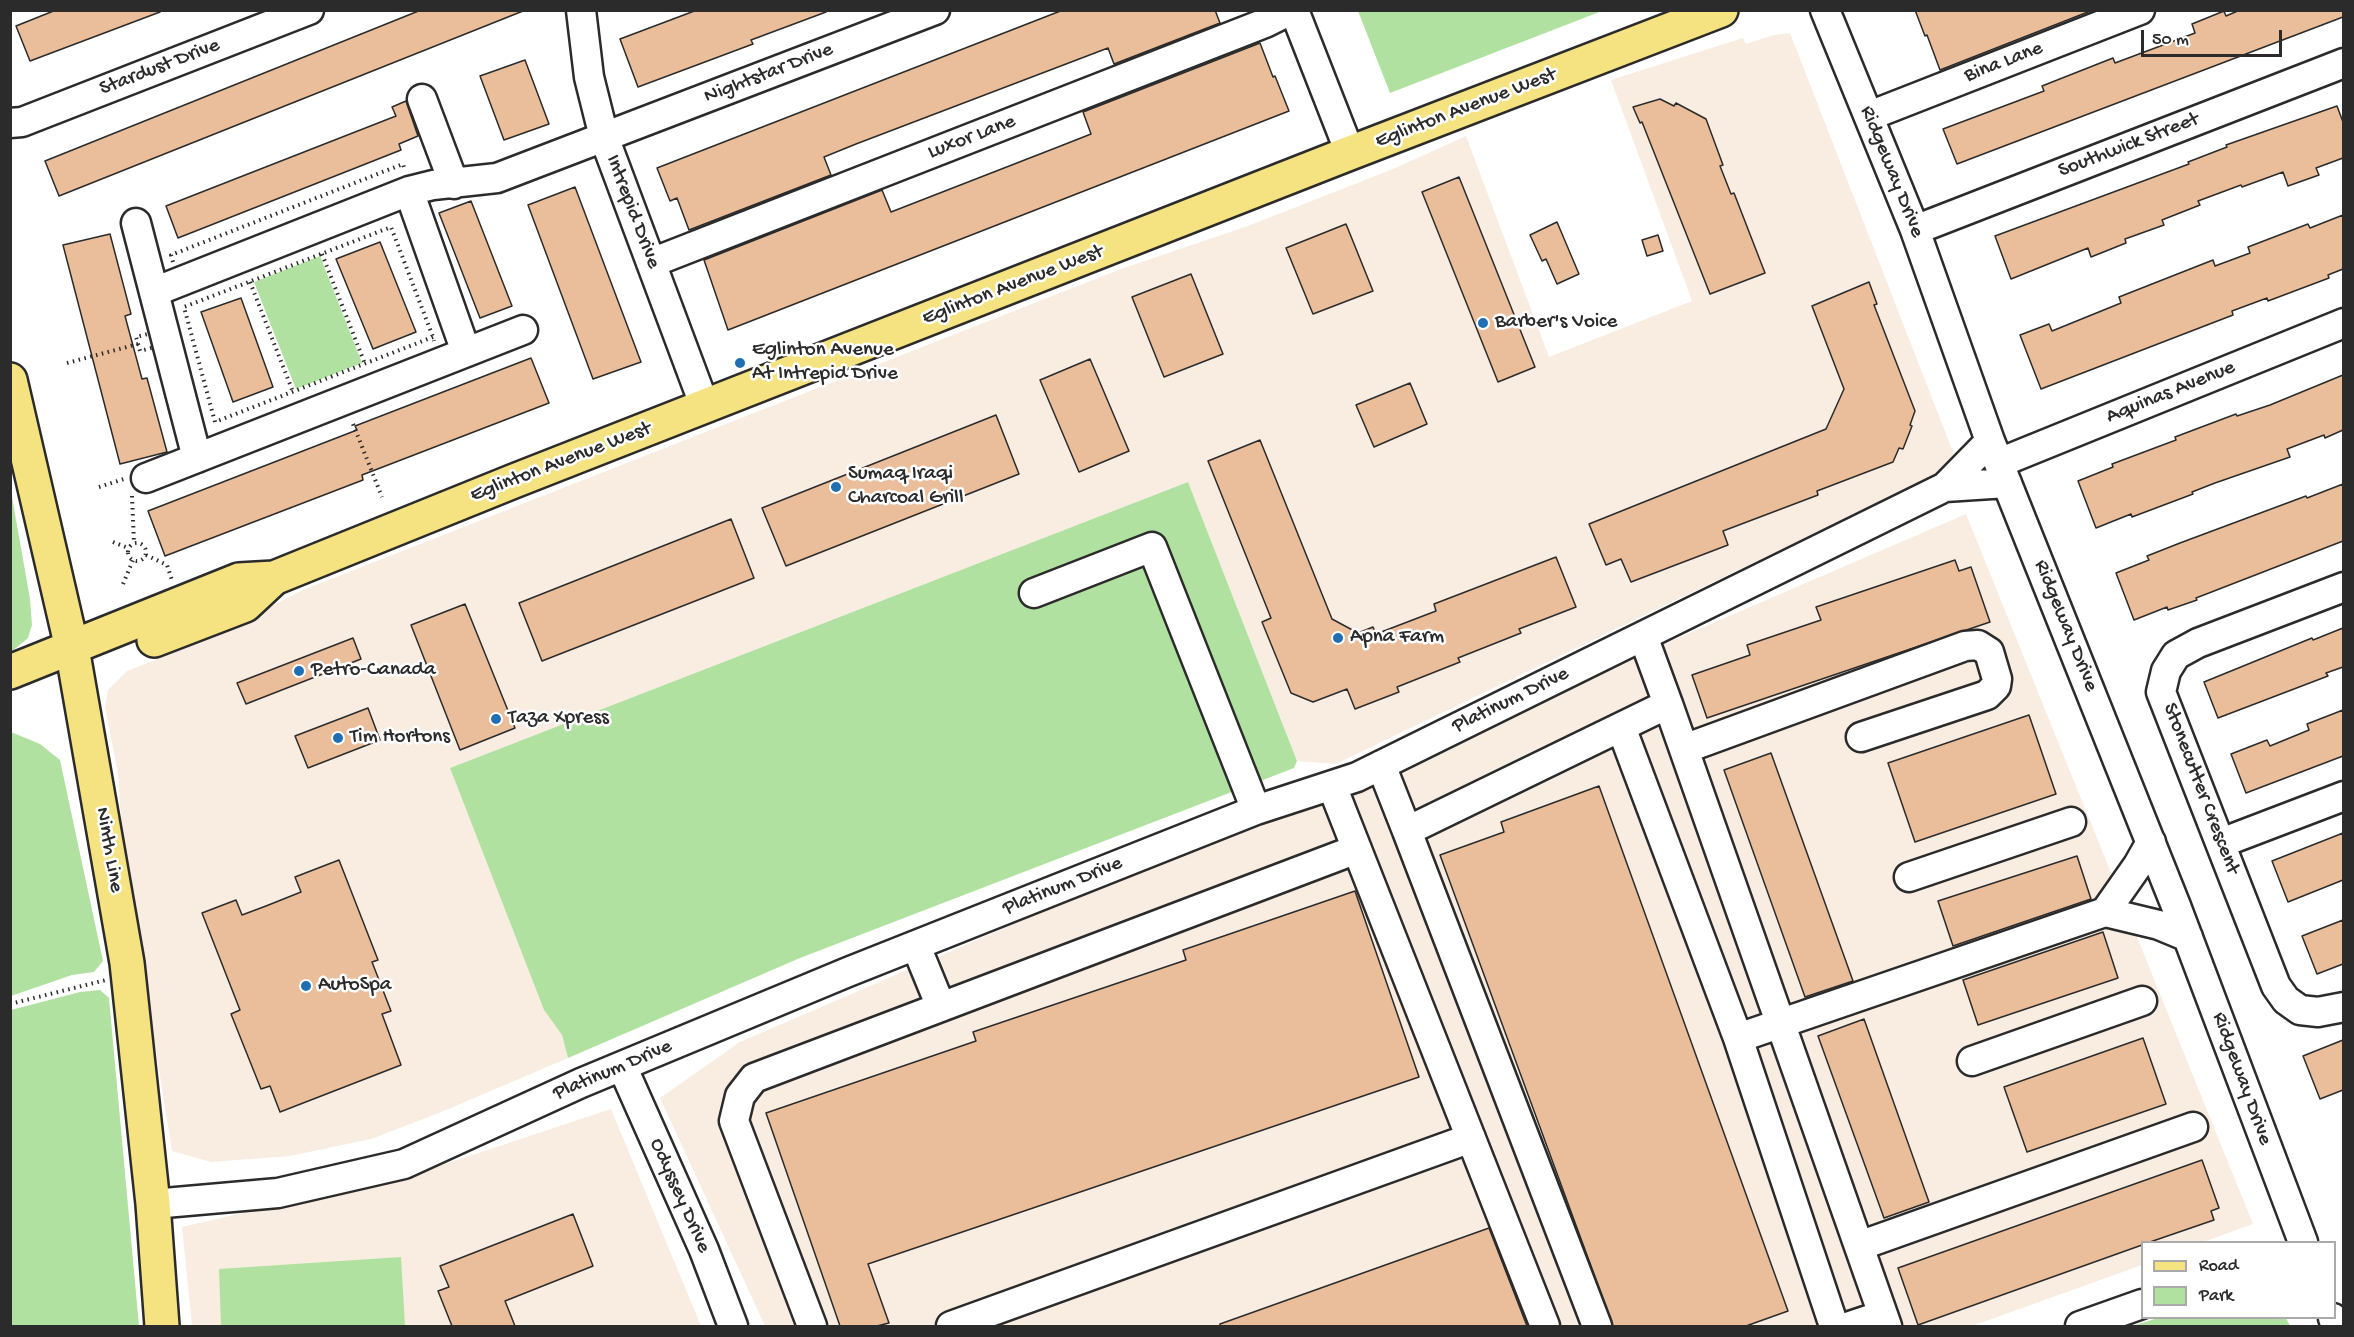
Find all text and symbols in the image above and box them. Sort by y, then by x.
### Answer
scale bar [2144,18,2285,56]
text: 50 m [2152,30,2189,51]
street label: Stardust Drive [96,34,224,102]
street label: Bina Lane [1961,37,2047,89]
street label: Nightstar Drive [701,38,837,110]
street label: Eglinton Avenue West [1372,63,1560,155]
street label: Ridgeway Drive [1853,103,1929,241]
street label: Southwick Street [2055,108,2203,184]
street label: Luxor Lane [925,110,1019,166]
street label: Intrepid Drive [599,152,665,272]
street label: Eglinton Avenue West [919,240,1107,332]
place label: Barber's Voice [1495,310,1617,336]
marker: Barber's Voice [1476,316,1490,330]
place label: Eglinton Avenue At Intrepid Drive [752,338,898,388]
marker: Eglinton Avenue At Intrepid Drive [733,356,747,370]
street label: Aquinas Avenue [2103,356,2239,430]
street label: Eglinton Avenue West [467,417,655,509]
place label: Sumaq Iraqi Charcoal Grill [848,462,964,512]
marker: Sumaq Iraqi Charcoal Grill [829,480,843,494]
street label: Ridgeway Drive [2027,557,2103,695]
place label: Apna Farm [1350,625,1444,651]
marker: Apna Farm [1331,631,1345,645]
place label: Petro-Canada [311,658,436,684]
street label: Platinum Drive [1449,662,1573,740]
marker: Petro-Canada [292,664,306,678]
street label: Stonecutter Crescent [2156,700,2244,878]
place label: Taza Xpress [508,706,609,732]
marker: Taza Xpress [489,712,503,726]
place label: Tim Hortons [350,725,450,751]
marker: Tim Hortons [331,731,345,745]
street label: Ninth Line [88,805,128,895]
street label: Platinum Drive [1000,852,1126,922]
place label: AutoSpa [318,973,391,999]
marker: AutoSpa [299,979,313,993]
street label: Ridgeway Drive [2205,1009,2277,1149]
street label: Platinum Drive [550,1035,676,1107]
street label: Odyssey Drive [643,1135,715,1257]
legend [2141,1241,2336,1319]
text: Road [2199,1256,2238,1277]
text: Park [2199,1286,2233,1307]

